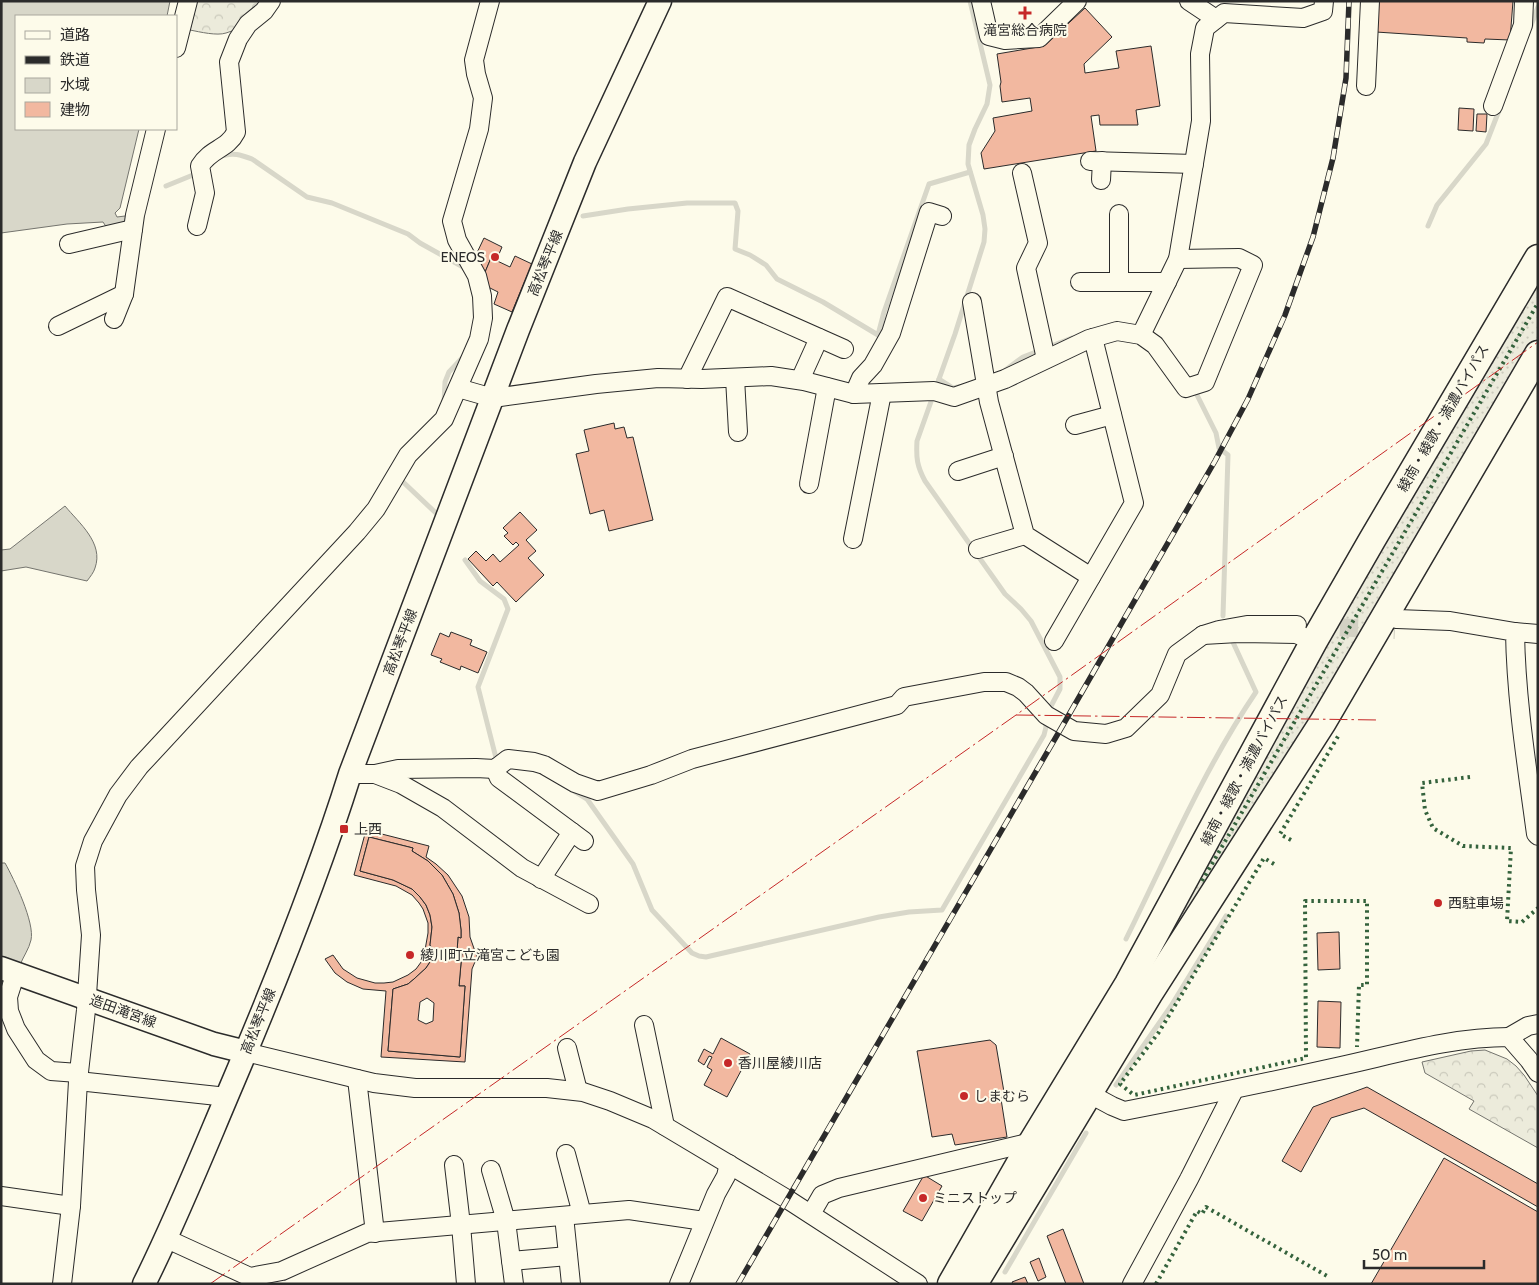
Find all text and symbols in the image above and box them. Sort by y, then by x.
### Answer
marker: 滝宮総合病院 [1018,6,1032,20]
legend [15,15,178,130]
place label: 滝宮総合病院 [983,21,1067,39]
text: 道路 [60,26,90,44]
text: 鉄道 [60,51,90,69]
text: 水域 [60,76,90,94]
text: 建物 [60,101,90,119]
street label: 高松琴平線 [524,227,566,299]
place label: ENEOS [441,248,485,266]
marker: ENEOS [489,251,501,263]
street label: 綾南・綾歌・満濃バイパス [1393,341,1493,495]
street label: 高松琴平線 [379,606,421,678]
street label: 綾南・綾歌・満濃バイパス [1197,692,1291,848]
place label: 上西 [354,820,382,838]
marker: 上西 [338,823,350,835]
place label: 西駐車場 [1448,894,1504,912]
marker: 西駐車場 [1432,897,1444,909]
place label: 綾川町立滝宮こども園 [420,946,560,964]
marker: 綾川町立滝宮こども園 [404,949,416,961]
street label: 高松琴平線 [237,985,279,1057]
street label: 造田滝宮線 [87,991,159,1031]
place label: 香川屋綾川店 [738,1054,822,1072]
marker: 香川屋綾川店 [722,1057,734,1069]
place label: しまむら [974,1087,1030,1105]
marker: しまむら [958,1090,970,1102]
place label: ミニストップ [933,1189,1017,1207]
marker: ミニストップ [917,1192,929,1204]
scale bar [1364,1238,1484,1270]
text: 50 m [1372,1246,1407,1264]

